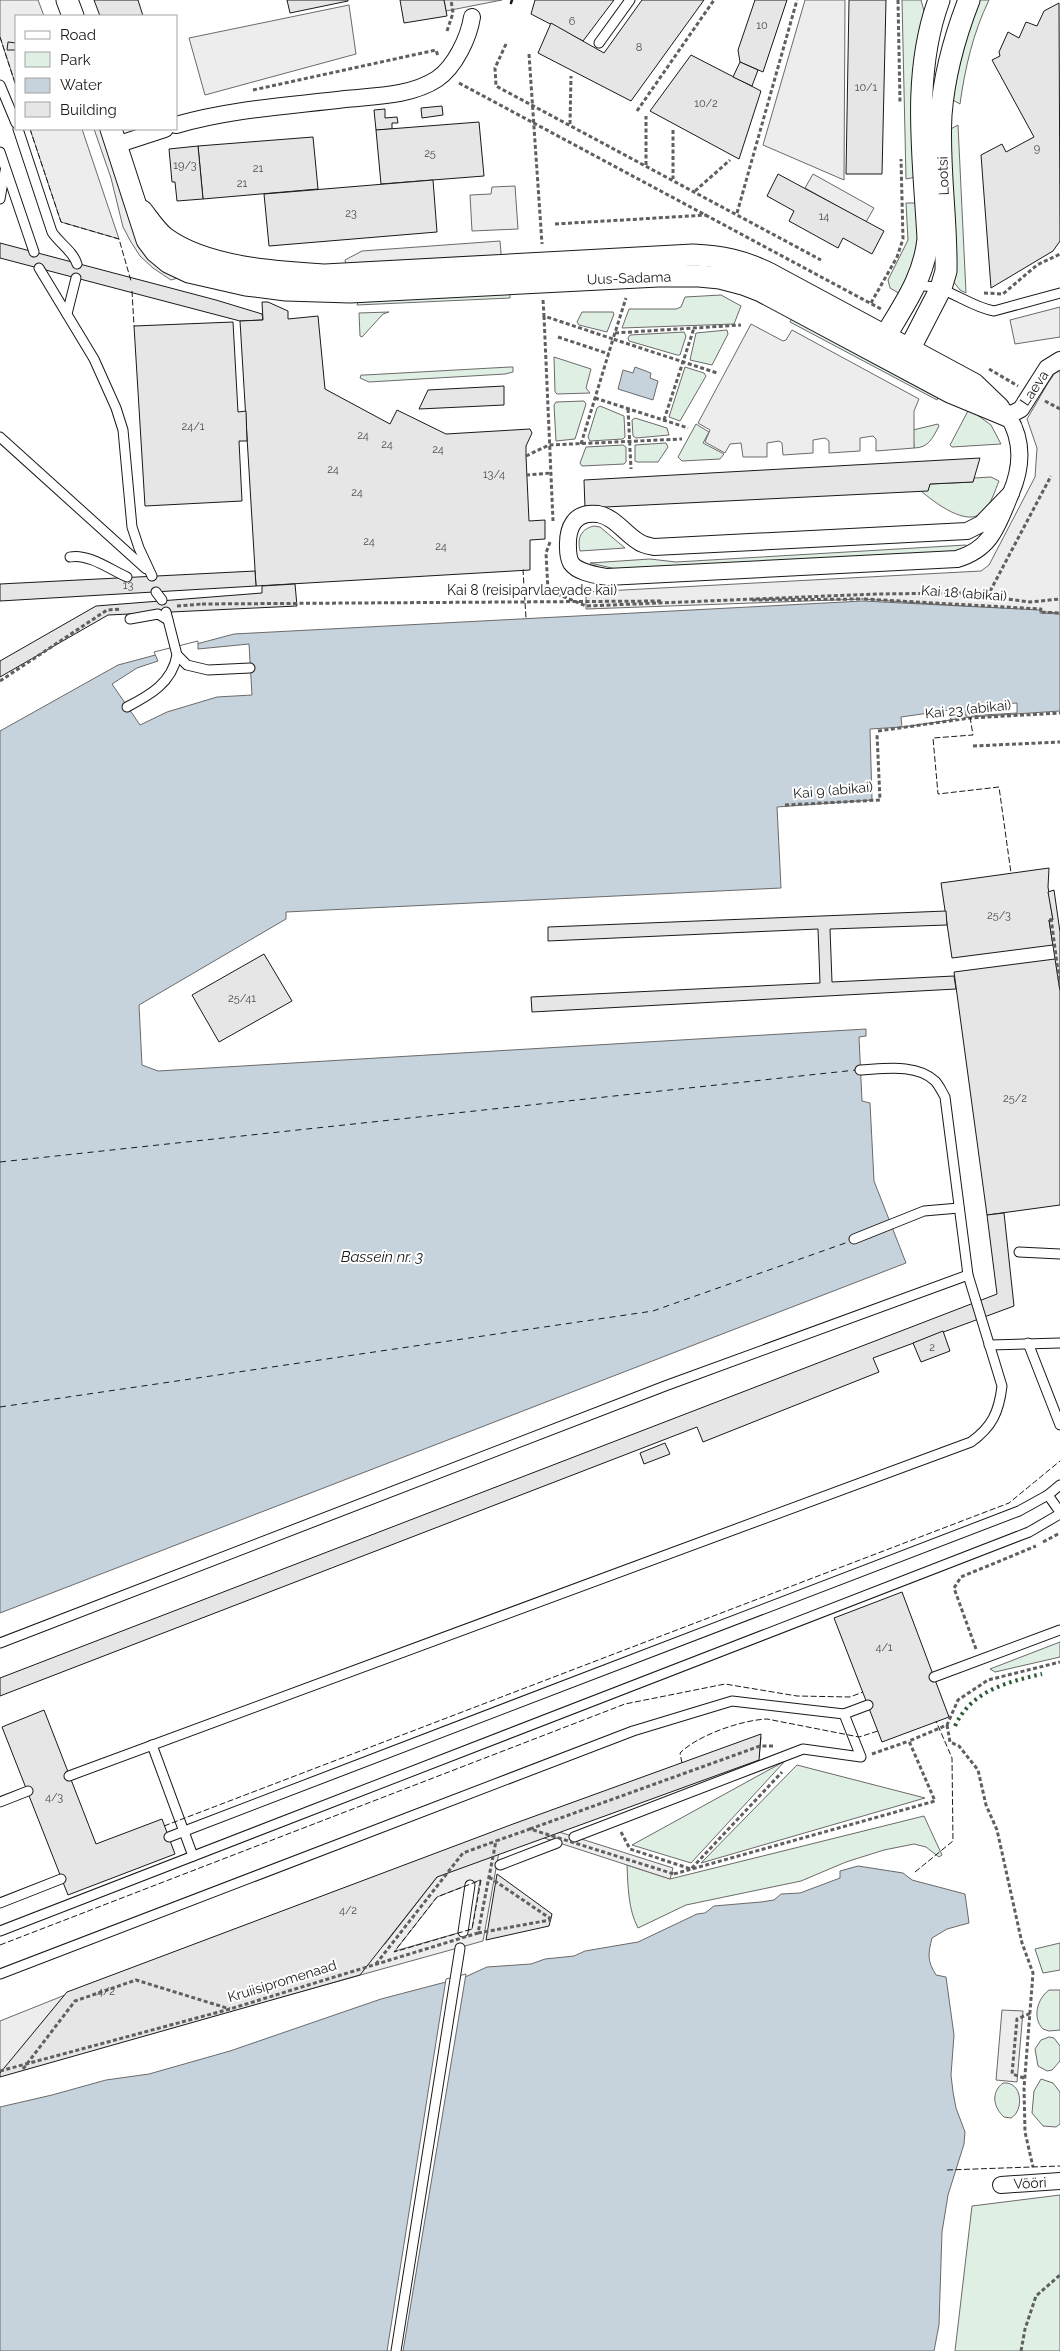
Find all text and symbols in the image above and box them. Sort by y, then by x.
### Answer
legend [15,15,178,130]
house number: 6 [569,15,576,28]
house number: 10 [756,19,768,32]
text: Road [60,26,96,44]
house number: 8 [636,41,642,54]
text: Park [60,51,91,69]
text: Water [60,76,103,94]
house number: 10/1 [855,81,878,94]
house number: 10/2 [694,97,718,110]
text: Building [60,101,117,119]
house number: 9 [1034,142,1040,155]
house number: 25 [424,147,436,160]
street label: Lootsi [934,156,952,196]
house number: 19/3 [173,159,197,172]
house number: 21 [253,162,264,175]
house number: 21 [237,177,248,190]
house number: 23 [345,207,357,220]
house number: 14 [819,210,829,223]
street label: Uus-Sadama [587,269,671,287]
street label: Laeva [1017,367,1051,409]
house number: 24/1 [182,420,205,433]
house number: 24 [357,429,369,442]
house number: 24 [381,438,393,451]
house number: 24 [432,443,444,456]
house number: 24 [327,463,339,476]
house number: 13/4 [483,468,505,481]
house number: 24 [351,486,363,499]
house number: 24 [363,535,375,548]
house number: 24 [435,540,447,553]
house number: 13 [123,579,133,592]
street label: Kai 8 (reisiparvlaevade kai) [447,582,617,598]
street label: Kai 18 (abikai) [921,582,1008,604]
street label: Kai 23 (abikai) [924,696,1012,721]
street label: Kai 9 (abikai) [792,779,874,801]
house number: 25/3 [987,909,1011,922]
house number: 25/41 [228,992,256,1005]
house number: 25/2 [1003,1092,1027,1105]
water label: Bassein nr. 3 [341,1248,424,1266]
house number: 2 [929,1341,935,1354]
house number: 4/1 [875,1641,893,1654]
house number: 4/3 [45,1791,63,1804]
house number: 4/2 [339,1904,357,1917]
street label: Kruiisipromenaad [226,1957,338,2005]
house number: 4/2 [97,1985,115,1998]
street label: Vööri [1013,2174,1047,2192]

